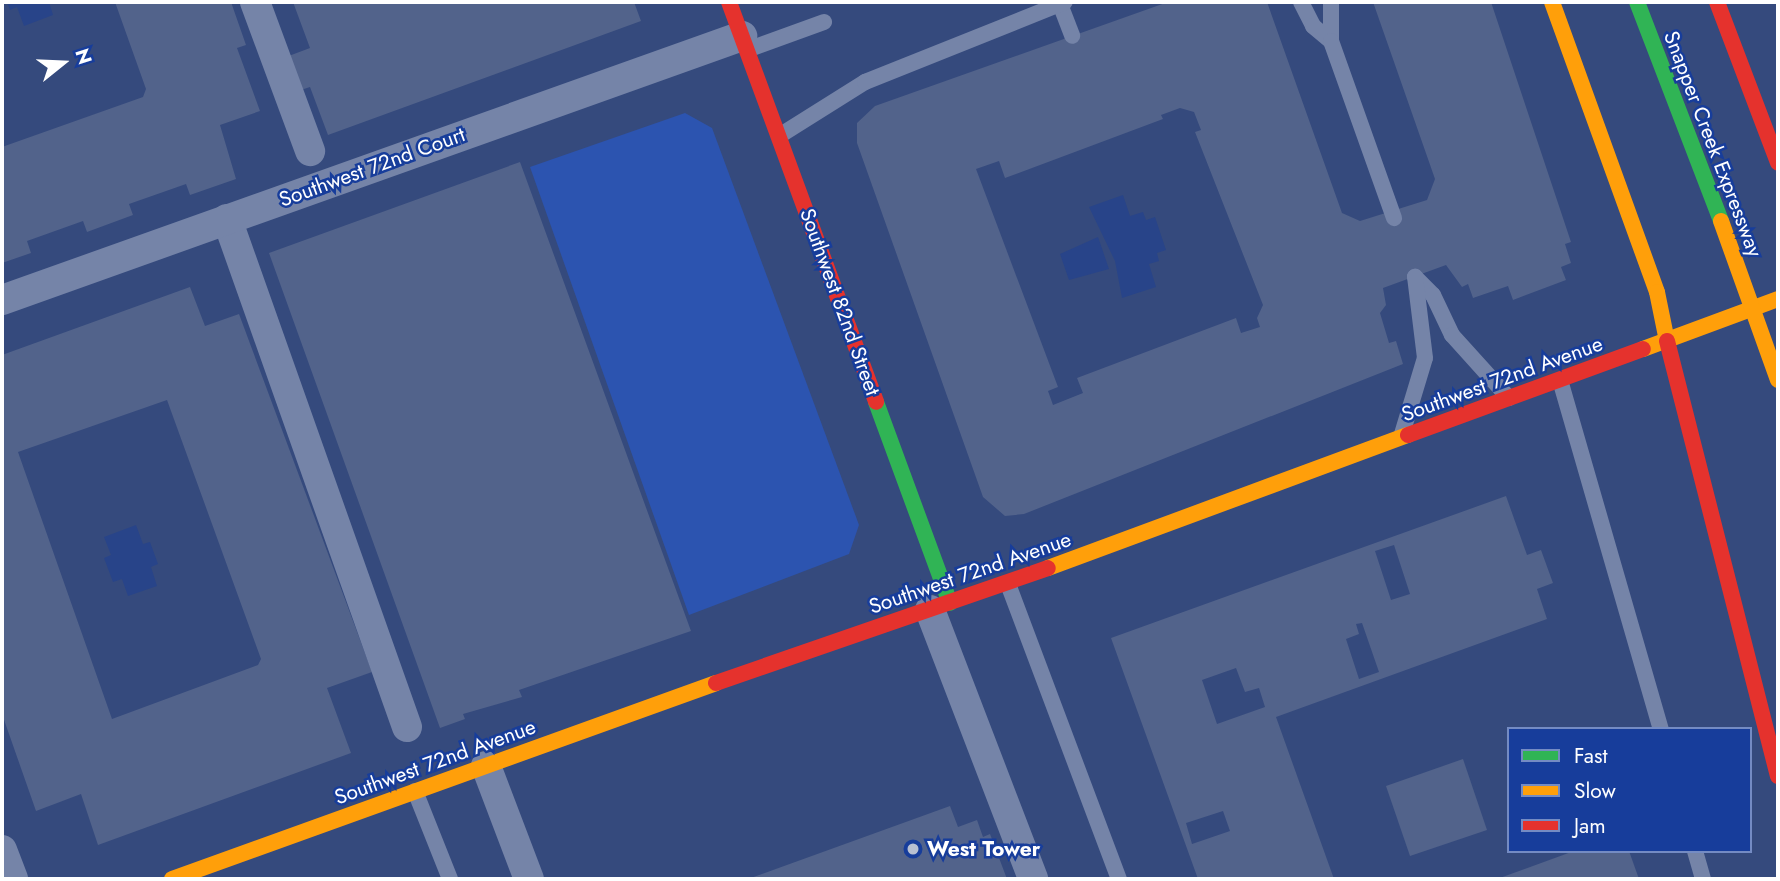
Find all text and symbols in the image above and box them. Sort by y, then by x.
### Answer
north arrow [28,28,98,98]
street label: Snapper Creek Expressway [1658,28,1768,260]
text: N [68,45,99,68]
street label: Southwest 72nd Court [276,122,468,212]
street label: Southwest 82nd Street [794,205,886,399]
street label: Southwest 72nd Avenue [1398,331,1606,427]
street label: Southwest 72nd Avenue [866,527,1074,619]
street label: Southwest 72nd Avenue [331,714,539,810]
legend [1507,727,1752,853]
text: Fast [1574,741,1607,771]
text: Slow [1574,776,1616,806]
text: Jam [1574,811,1606,841]
place label: West Tower [927,836,1040,862]
marker: West Tower [905,841,921,857]

